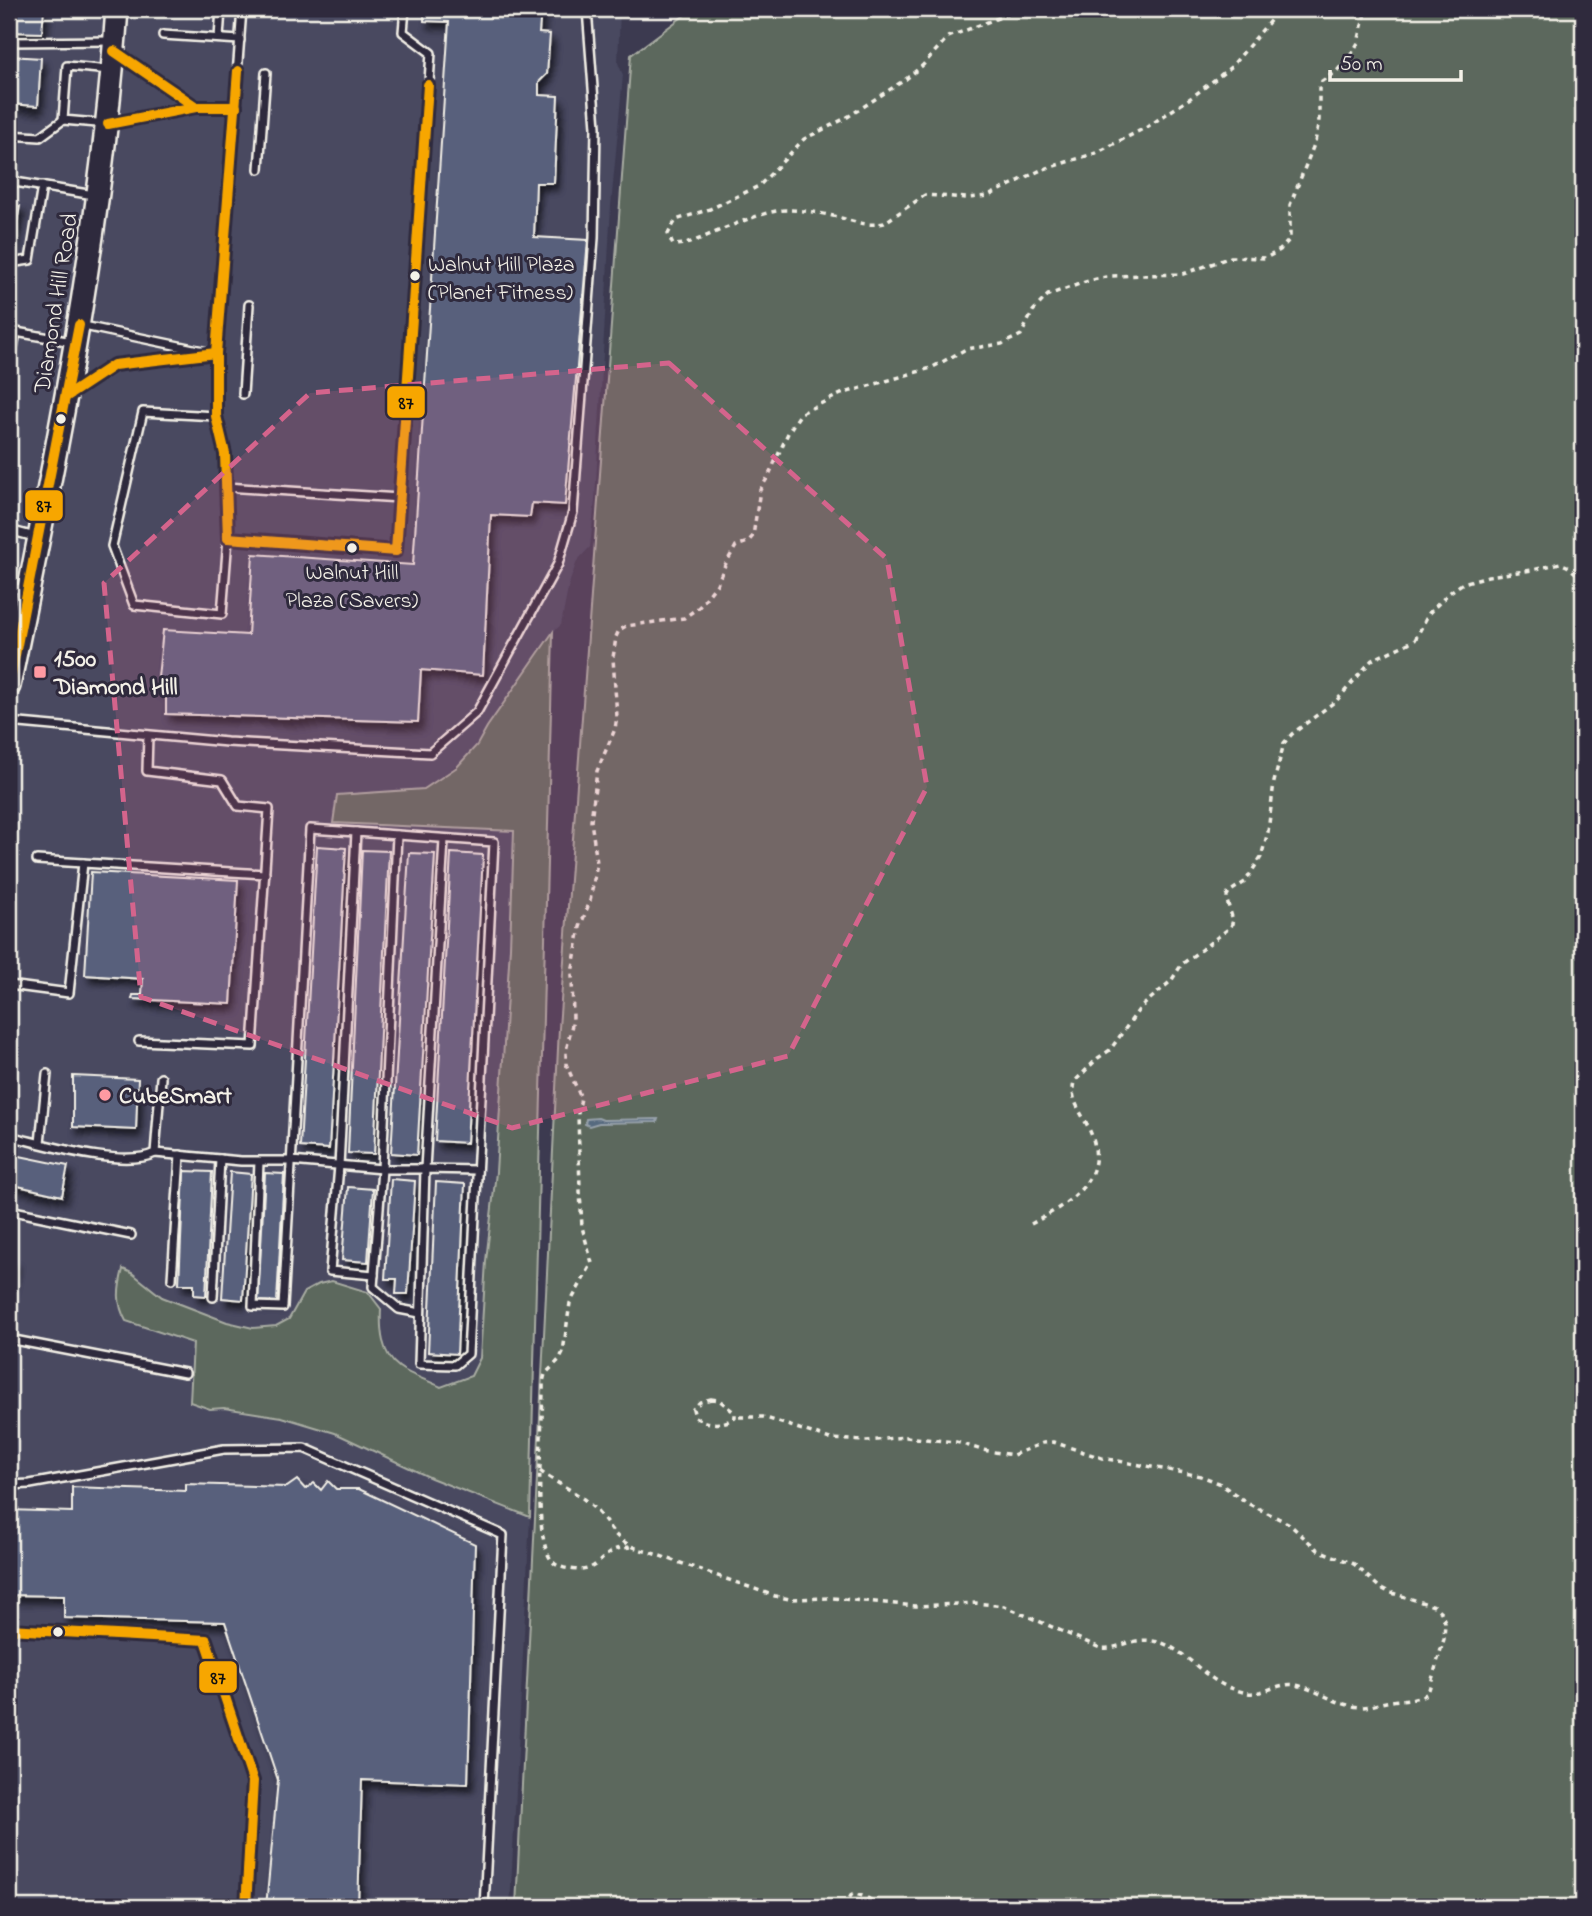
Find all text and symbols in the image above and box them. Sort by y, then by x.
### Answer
scale bar [1330,38,1461,82]
text: 50 m [1340,50,1383,80]
street label: Diamond Hill Road [26,210,89,397]
place label: Walnut Hill Plaza (Planet Fitness) [428,250,575,310]
marker: Walnut Hill Plaza (Planet Fitness) [408,269,422,283]
line badge: 87 [386,385,426,419]
text: 87 [398,391,414,418]
unlabelled marker [54,412,68,426]
line badge: 87 [24,489,64,522]
text: 87 [36,494,52,521]
marker: Walnut Hill Plaza (Savers) [345,541,359,555]
place label: Walnut Hill Plaza (Savers) [286,558,418,618]
place label: 1500 Diamond Hill [53,643,178,706]
marker: 1500 Diamond Hill [32,664,48,680]
place label: CubeSmart [119,1080,233,1115]
marker: CubeSmart [97,1087,113,1103]
unlabelled marker [51,1625,65,1639]
line badge: 87 [198,1660,238,1694]
text: 87 [210,1666,226,1693]

